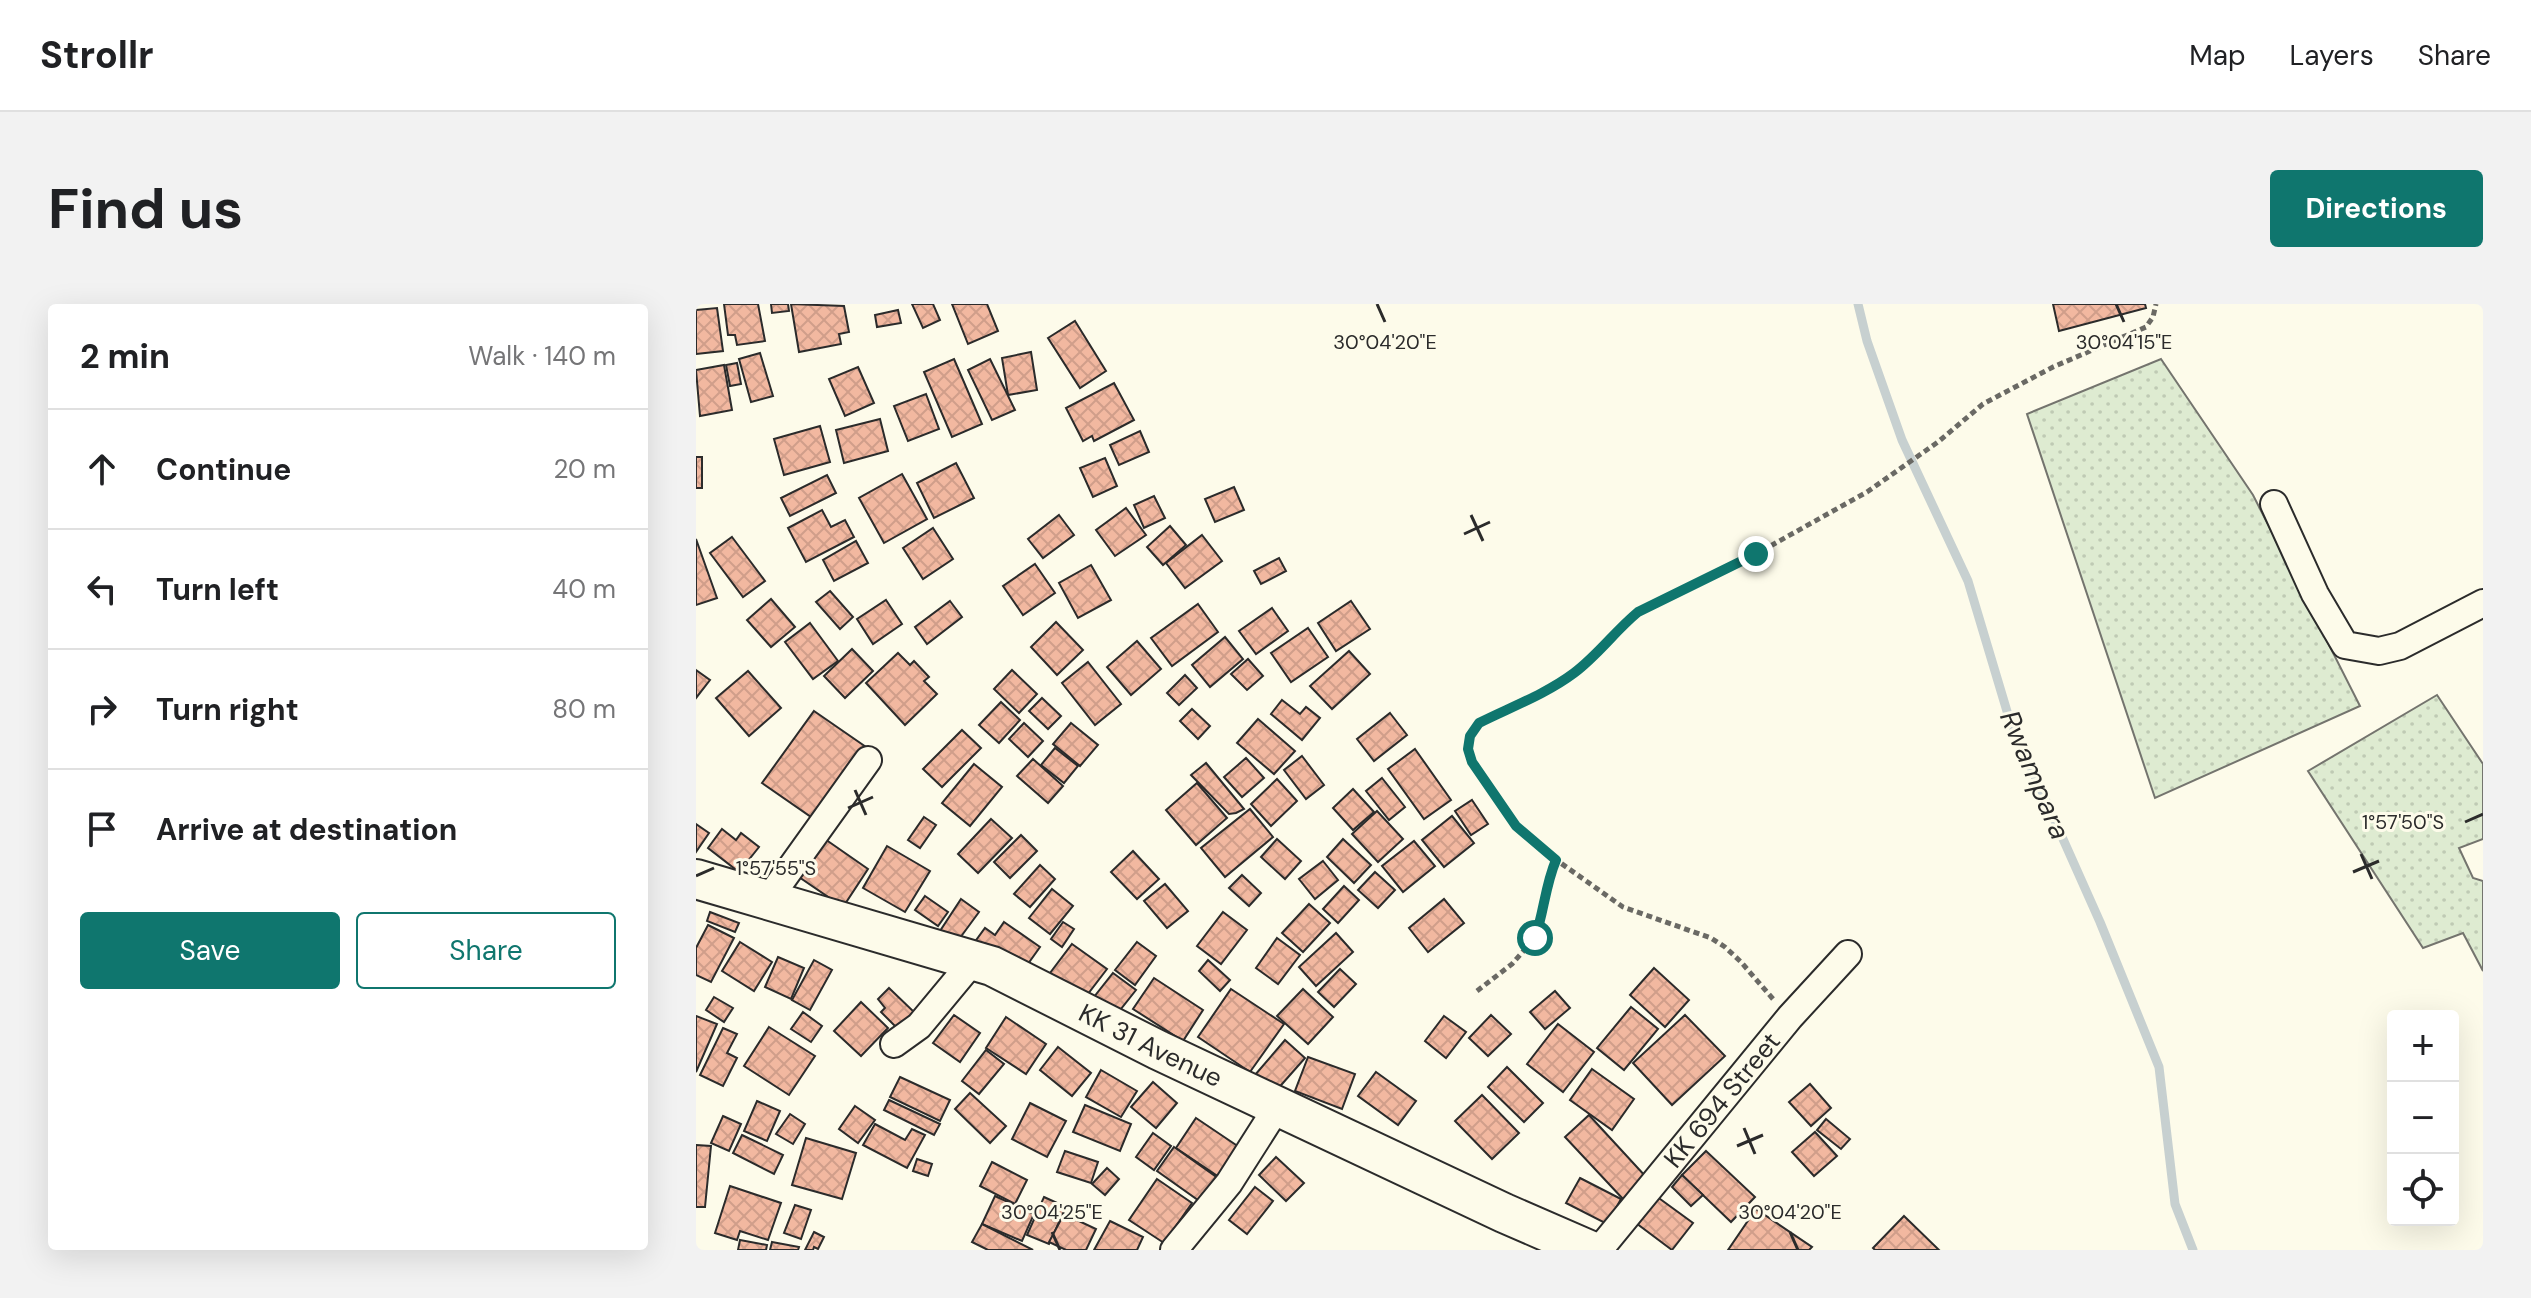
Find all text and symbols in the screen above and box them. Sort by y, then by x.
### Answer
text: Strollr [40,30,154,80]
text: Map [2189,37,2246,74]
text: Layers [2290,37,2374,74]
text: Share [2418,37,2491,74]
button: Directions [2270,170,2483,247]
text: Find us [48,172,243,245]
text: 30°04'20"E [1333,329,1437,355]
text: 30°04'15"E [2076,329,2172,355]
text: 2 min [80,334,170,379]
text: Walk · 140 m [468,339,616,373]
icon: ahead [80,447,124,491]
text: Continue [156,450,291,489]
text: 20 m [553,452,616,486]
route end [1738,536,1774,572]
icon: left [80,567,124,611]
text: Turn left [156,570,279,609]
text: 40 m [552,572,616,606]
icon: right [80,687,124,731]
text: Turn right [156,690,299,729]
text: 80 m [552,692,616,726]
water label: Rwampara [1991,705,2079,845]
icon: arrive [80,807,124,851]
text: 1°57'50"S [2362,809,2444,835]
text: Arrive at destination [156,810,457,849]
text: 1°57'55"S [736,855,816,881]
button: Save [80,912,340,989]
button: Share [356,912,616,989]
route start [1517,920,1553,956]
street label: KK 31 Avenue [1073,996,1228,1095]
map controls [2387,1010,2459,1226]
button: + [2387,1010,2459,1082]
street label: KK 694 Street [1656,1025,1788,1175]
button: − [2387,1082,2459,1154]
button: locate [2387,1154,2459,1226]
text: 30°04'25"E [1001,1199,1103,1225]
text: 30°04'20"E [1738,1199,1842,1225]

